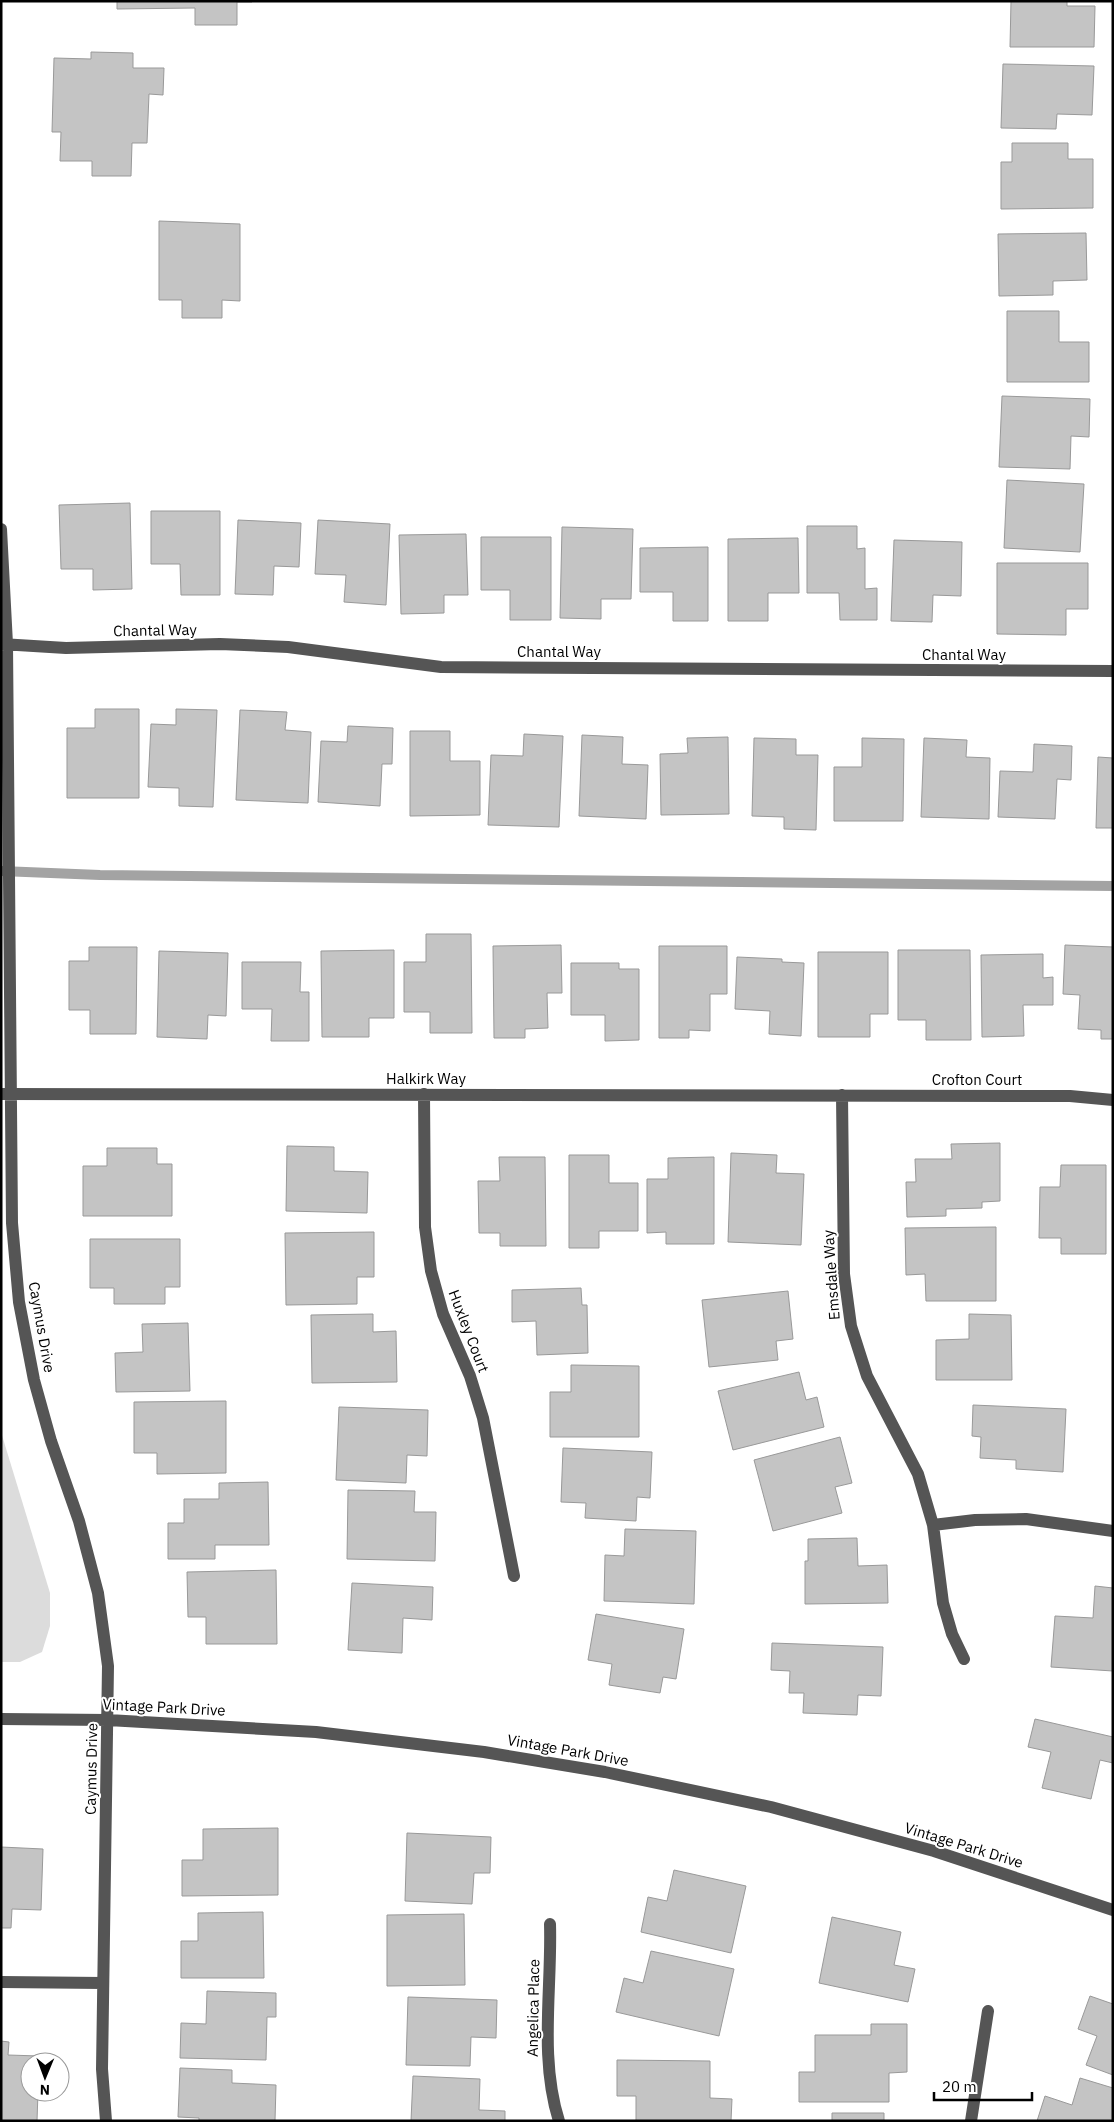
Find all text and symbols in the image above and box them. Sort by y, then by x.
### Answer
street label: Chantal Way [113,620,198,640]
street label: Chantal Way [517,642,601,661]
street label: Chantal Way [922,645,1006,664]
street label: Halkirk Way [386,1069,466,1088]
street label: Crofton Court [932,1070,1022,1089]
street label: Emsdale Way [818,1229,844,1321]
street label: Caymus Drive [25,1280,59,1374]
street label: Huxley Court [445,1287,493,1375]
street label: Vintage Park Drive [102,1694,226,1720]
street label: Caymus Drive [81,1723,101,1815]
street label: Vintage Park Drive [506,1730,630,1770]
street label: Vintage Park Drive [902,1818,1026,1872]
street label: Angelica Place [523,1959,543,2057]
north arrow [20,2052,70,2102]
scale bar [934,2070,1032,2102]
text: 20 m [942,2077,977,2096]
text: N [40,2081,50,2099]

